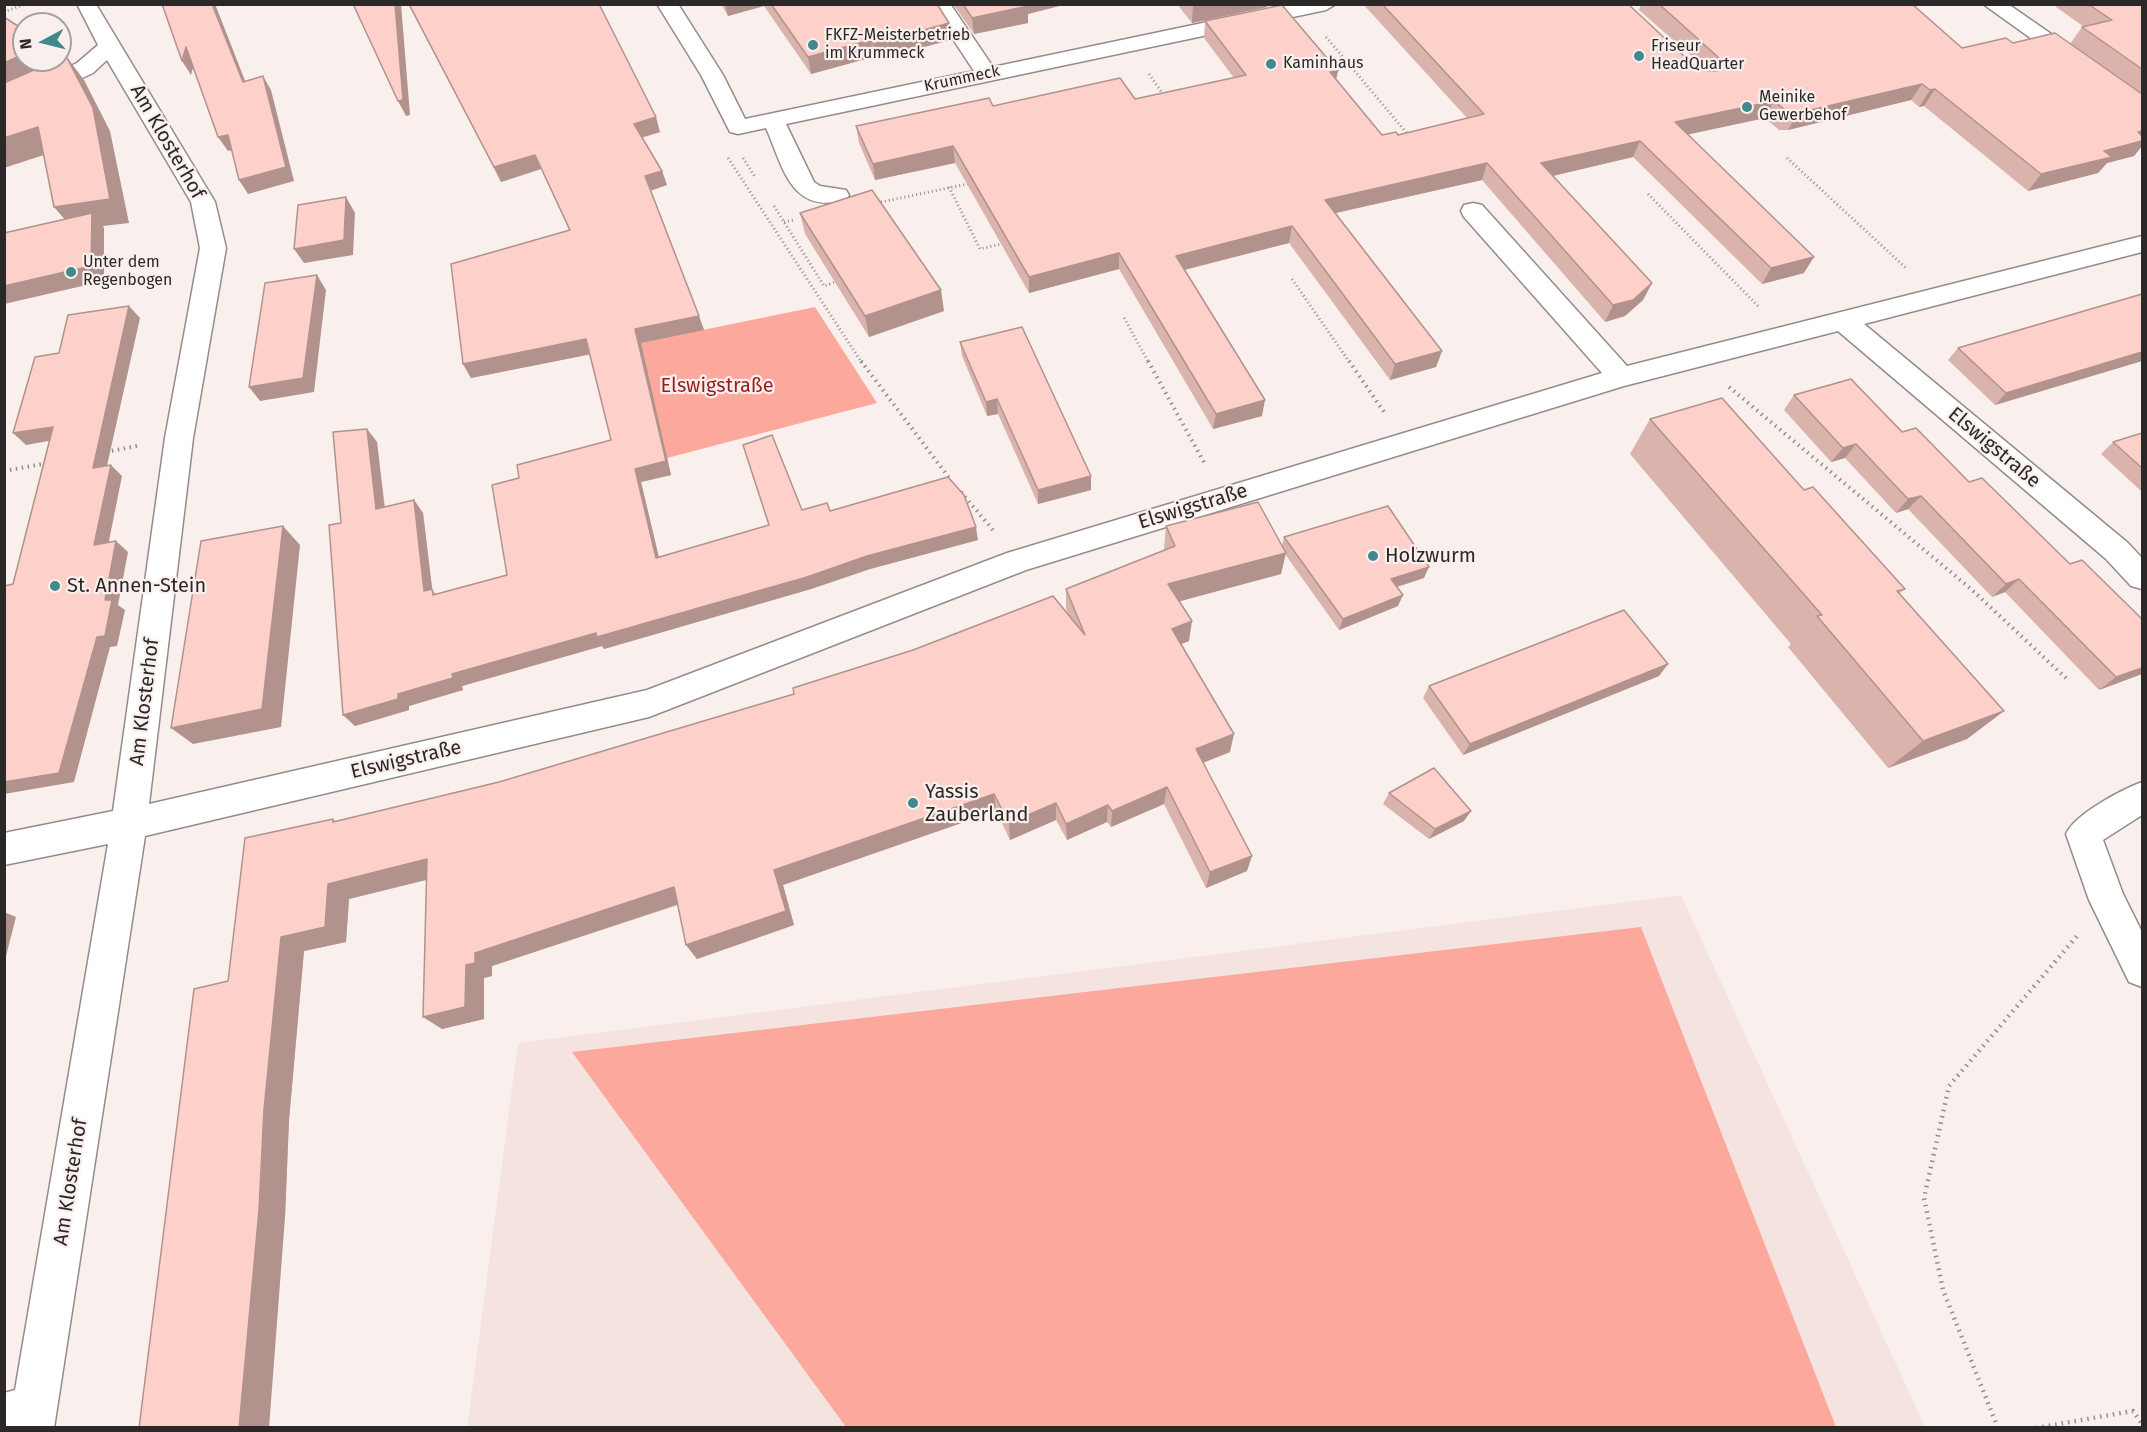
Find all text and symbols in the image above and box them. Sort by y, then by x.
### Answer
north arrow [12,12,72,72]
place label: FKFZ-Meisterbetrieb im Krummeck [825,26,970,64]
place label: Friseur HeadQuarter [1651,37,1744,75]
text: N [16,38,36,50]
marker: FKFZ-Meisterbetrieb im Krummeck [806,38,820,52]
marker: Friseur HeadQuarter [1632,49,1646,63]
place label: Kaminhaus [1283,54,1363,74]
marker: Kaminhaus [1264,57,1278,71]
street label: Krummeck [922,62,1002,96]
street label: Am Klosterhof [125,81,209,203]
place label: Meinike Gewerbehof [1759,88,1846,126]
marker: Meinike Gewerbehof [1740,100,1754,114]
place label: Unter dem Regenbogen [83,253,172,291]
marker: Unter dem Regenbogen [64,265,78,279]
park label: Elswigstraße [660,374,774,398]
street label: Elswigstraße [1943,402,2045,494]
street label: Elswigstraße [1135,479,1251,535]
place label: Holzwurm [1385,544,1476,568]
marker: Holzwurm [1366,549,1380,563]
place label: St. Annen-Stein [67,574,206,598]
marker: St. Annen-Stein [48,579,62,593]
street label: Am Klosterhof [125,637,165,767]
street label: Elswigstraße [348,736,464,784]
place label: Yassis Zauberland [925,780,1028,827]
marker: Yassis Zauberland [906,796,920,810]
street label: Am Klosterhof [49,1117,93,1247]

